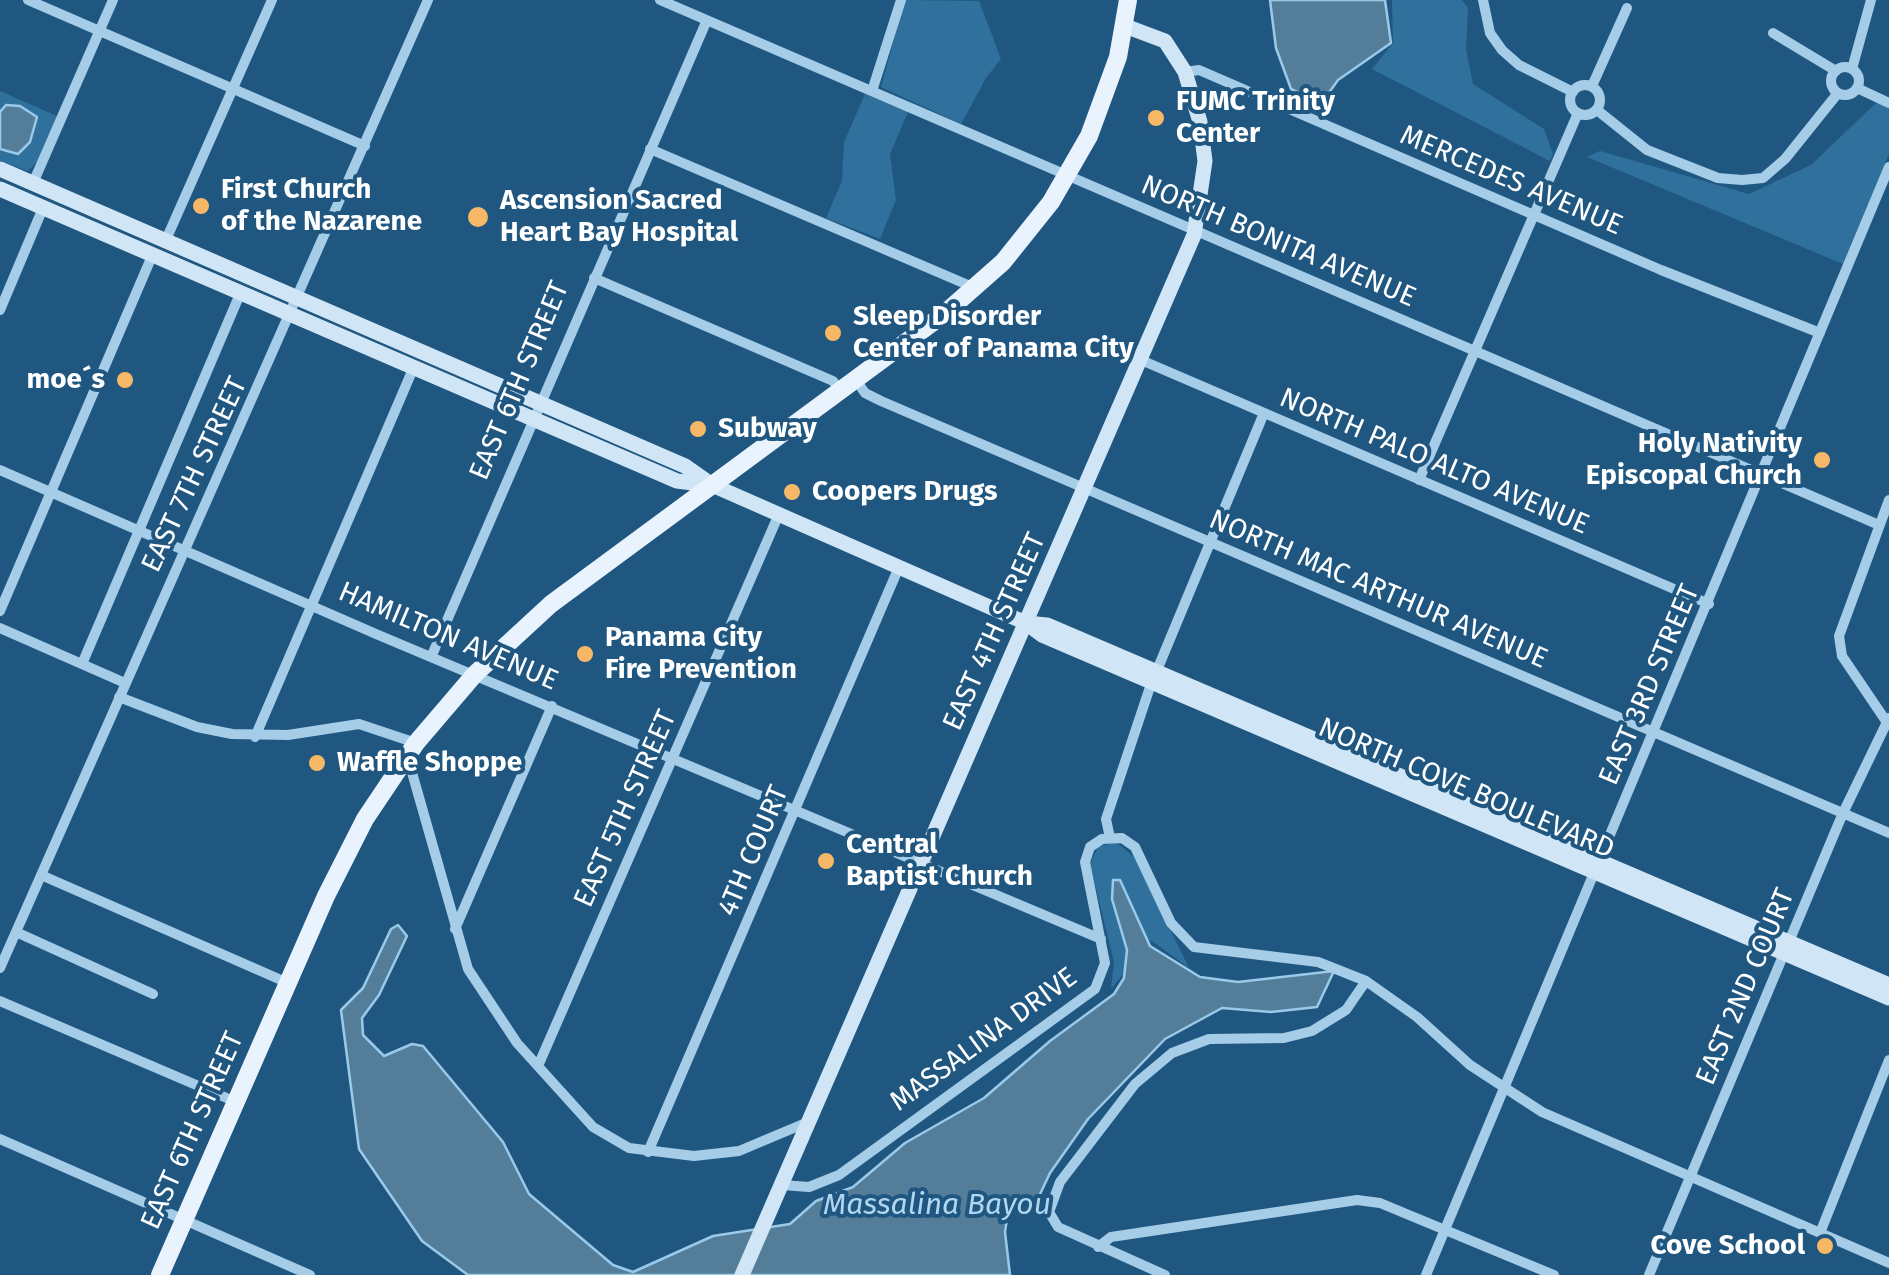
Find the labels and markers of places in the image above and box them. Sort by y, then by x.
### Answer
place label: FUMC Trinity Center [1176,85,1335,151]
marker: FUMC Trinity Center [1145,107,1167,129]
place label: First Church of the Nazarene [221,173,422,239]
place label: Ascension Sacred Heart Bay Hospital [500,184,738,250]
marker: First Church of the Nazarene [190,195,212,217]
marker: Ascension Sacred Heart Bay Hospital [465,204,491,230]
place label: Sleep Disorder Center of Panama City [853,300,1134,366]
marker: Sleep Disorder Center of Panama City [822,322,844,344]
place label: moe´s [26,363,105,397]
marker: moe´s [114,369,136,391]
place label: Subway [718,412,817,446]
marker: Subway [687,418,709,440]
place label: Holy Nativity Episcopal Church [1586,427,1802,493]
marker: Holy Nativity Episcopal Church [1811,449,1833,471]
place label: Coopers Drugs [812,475,998,509]
marker: Coopers Drugs [781,481,803,503]
place label: Panama City Fire Prevention [605,621,797,687]
marker: Panama City Fire Prevention [574,643,596,665]
place label: Waffle Shoppe [337,746,522,780]
marker: Waffle Shoppe [306,752,328,774]
place label: Central Baptist Church [846,828,1033,894]
marker: Central Baptist Church [815,850,837,872]
place label: Cove School [1650,1229,1805,1263]
marker: Cove School [1814,1235,1836,1257]

